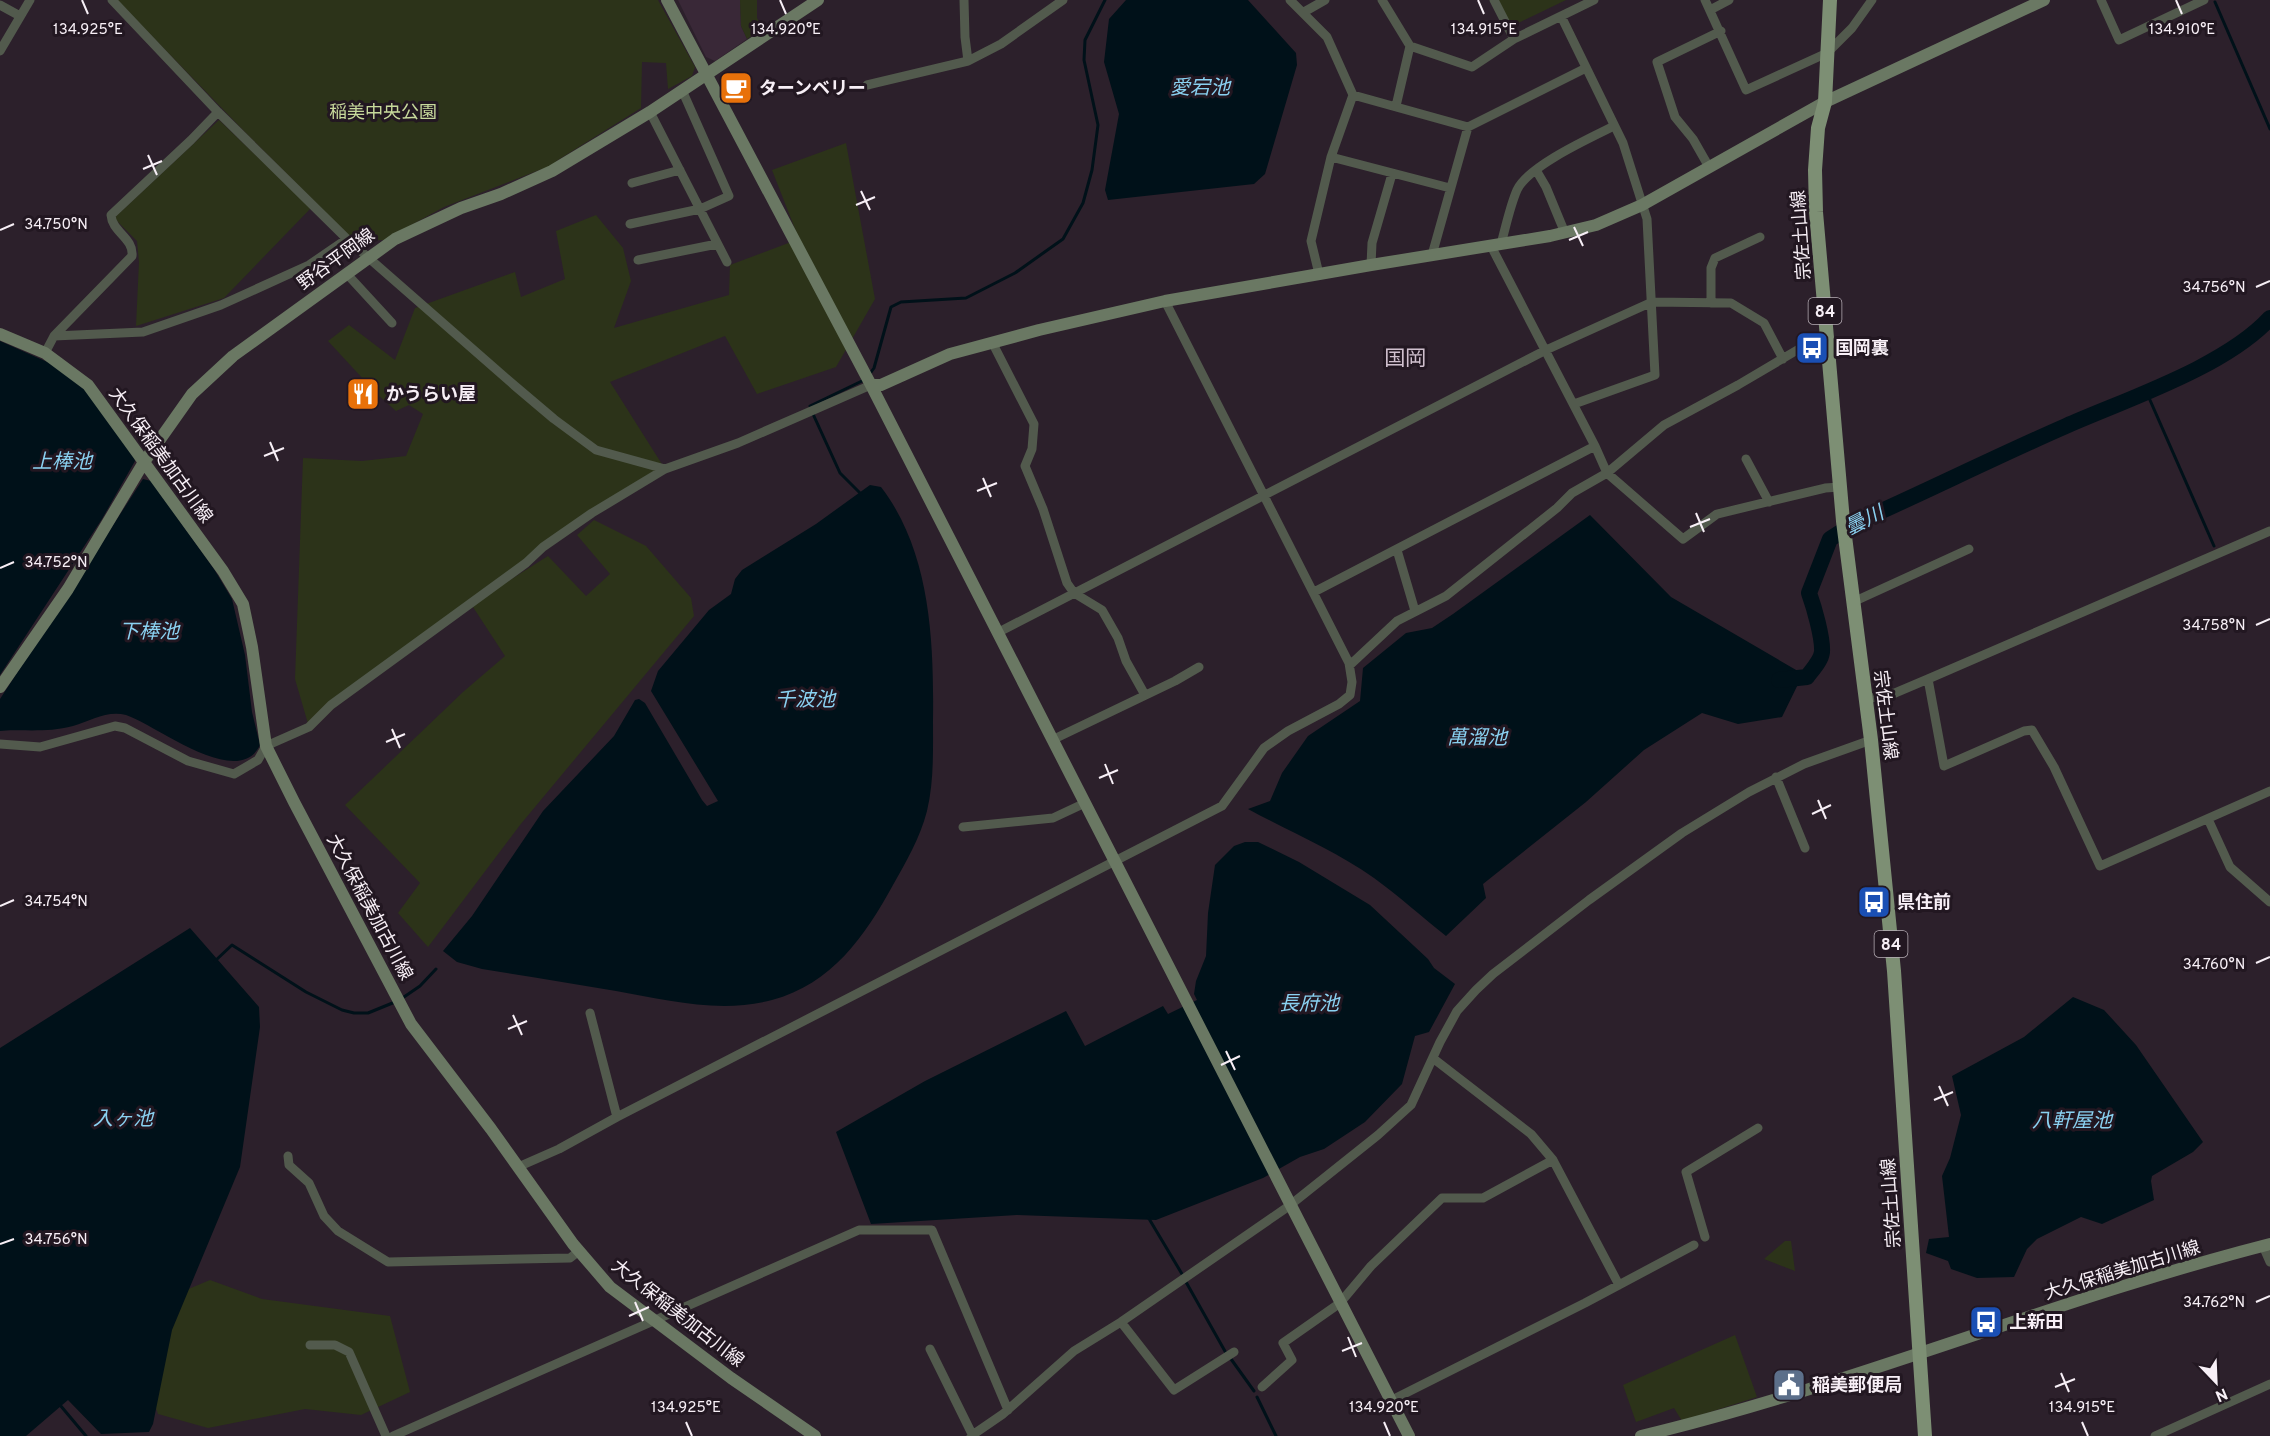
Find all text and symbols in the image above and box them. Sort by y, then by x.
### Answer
text: 134.925°E [53,21,123,40]
text: 134.920°E [751,21,821,40]
text: 134.915°E [1451,21,1517,40]
text: 134.910°E [2149,21,2215,40]
cafe icon: ターンベリー [718,70,754,106]
water label: 愛宕池 [1170,76,1232,102]
place label: ターンベリー [759,78,866,101]
park label: 稲美中央公園 [329,102,437,125]
street label: 宗佐土山線 [1788,189,1817,281]
text: 34.750°N [24,216,88,235]
street label: 野谷平岡線 [294,224,380,296]
text: 34.756°N [2182,279,2246,298]
road number: 84 [1808,298,1842,324]
bus stop icon: 国岡裏 [1794,330,1830,366]
place label: 国岡裏 [1835,338,1889,361]
district label: 国岡 [1384,346,1426,373]
restaurant icon: かうらい屋 [345,376,381,412]
street label: 大久保稲美加古川線 [103,384,217,528]
place label: かうらい屋 [386,384,476,407]
water label: 上棒池 [32,450,94,476]
water label: 曇川 [1841,500,1890,542]
text: 34.752°N [24,554,88,573]
text: 34.758°N [2182,617,2246,636]
water label: 下棒池 [119,620,181,646]
street label: 宗佐土山線 [1868,669,1901,761]
water label: 千波池 [775,688,837,714]
water label: 萬溜池 [1447,726,1509,752]
street label: 大久保稲美加古川線 [320,831,417,985]
bus stop icon: 県住前 [1856,884,1892,920]
place label: 県住前 [1897,892,1951,915]
text: 34.754°N [24,893,88,912]
road number: 84 [1874,931,1908,957]
text: 34.760°N [2183,956,2245,975]
water label: 長府池 [1279,992,1341,1018]
water label: 入ヶ池 [93,1107,155,1133]
water label: 八軒屋池 [2032,1109,2114,1135]
street label: 宗佐土山線 [1878,1157,1907,1249]
text: 34.756°N [24,1231,88,1250]
street label: 大久保稲美加古川線 [2042,1237,2203,1306]
street label: 大久保稲美加古川線 [606,1255,748,1373]
text: 34.762°N [2183,1294,2245,1313]
bus stop icon: 上新田 [1968,1304,2004,1340]
place label: 上新田 [2009,1312,2063,1335]
north arrow [2186,1352,2246,1412]
public building icon: 稲美郵便局 [1771,1367,1807,1403]
place label: 稲美郵便局 [1812,1375,1902,1398]
text: N [2212,1383,2230,1405]
text: 134.925°E [651,1399,721,1418]
text: 134.920°E [1349,1399,1419,1418]
text: 134.915°E [2049,1399,2115,1418]

